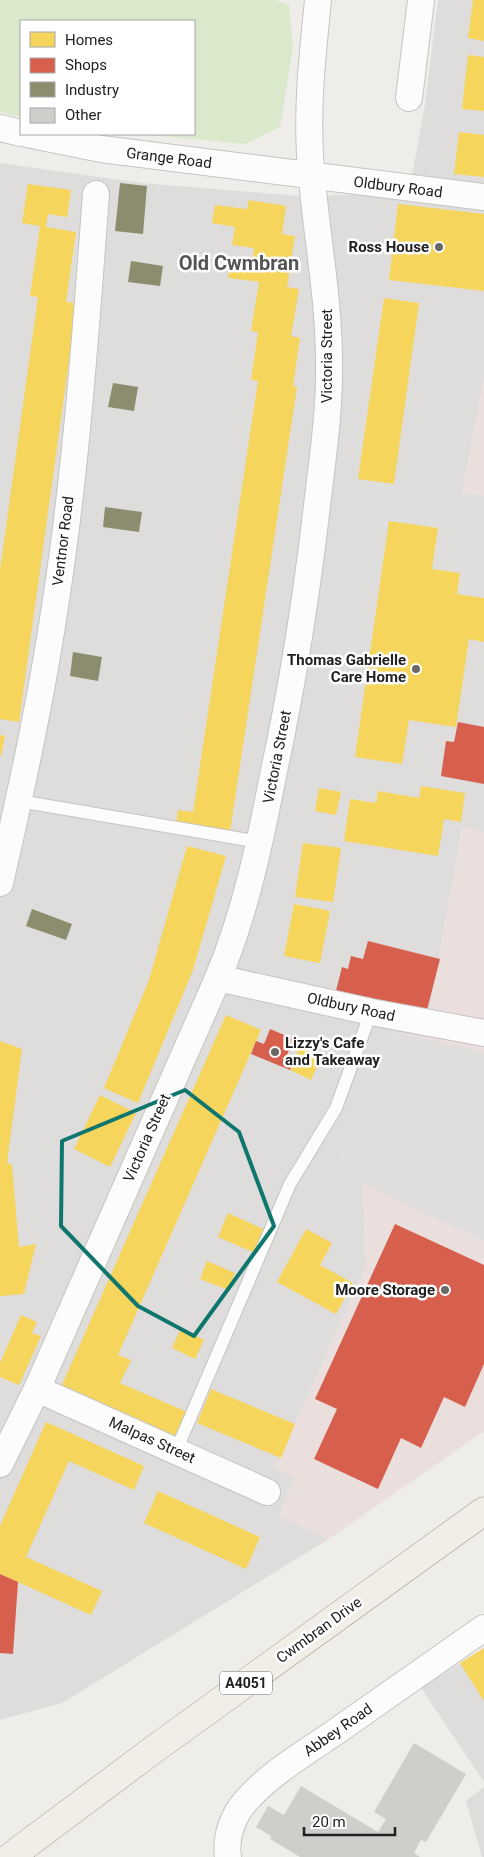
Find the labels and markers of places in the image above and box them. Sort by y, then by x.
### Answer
place label: Ross House [349,238,429,256]
marker: Ross House [433,241,445,253]
place label: Thomas Gabrielle Care Home [287,651,406,686]
marker: Thomas Gabrielle Care Home [410,663,422,675]
place label: Lizzy's Cafe and Takeaway [285,1034,380,1069]
marker: Lizzy's Cafe and Takeaway [269,1046,281,1058]
place label: Moore Storage [335,1281,435,1299]
marker: Moore Storage [439,1284,451,1296]

